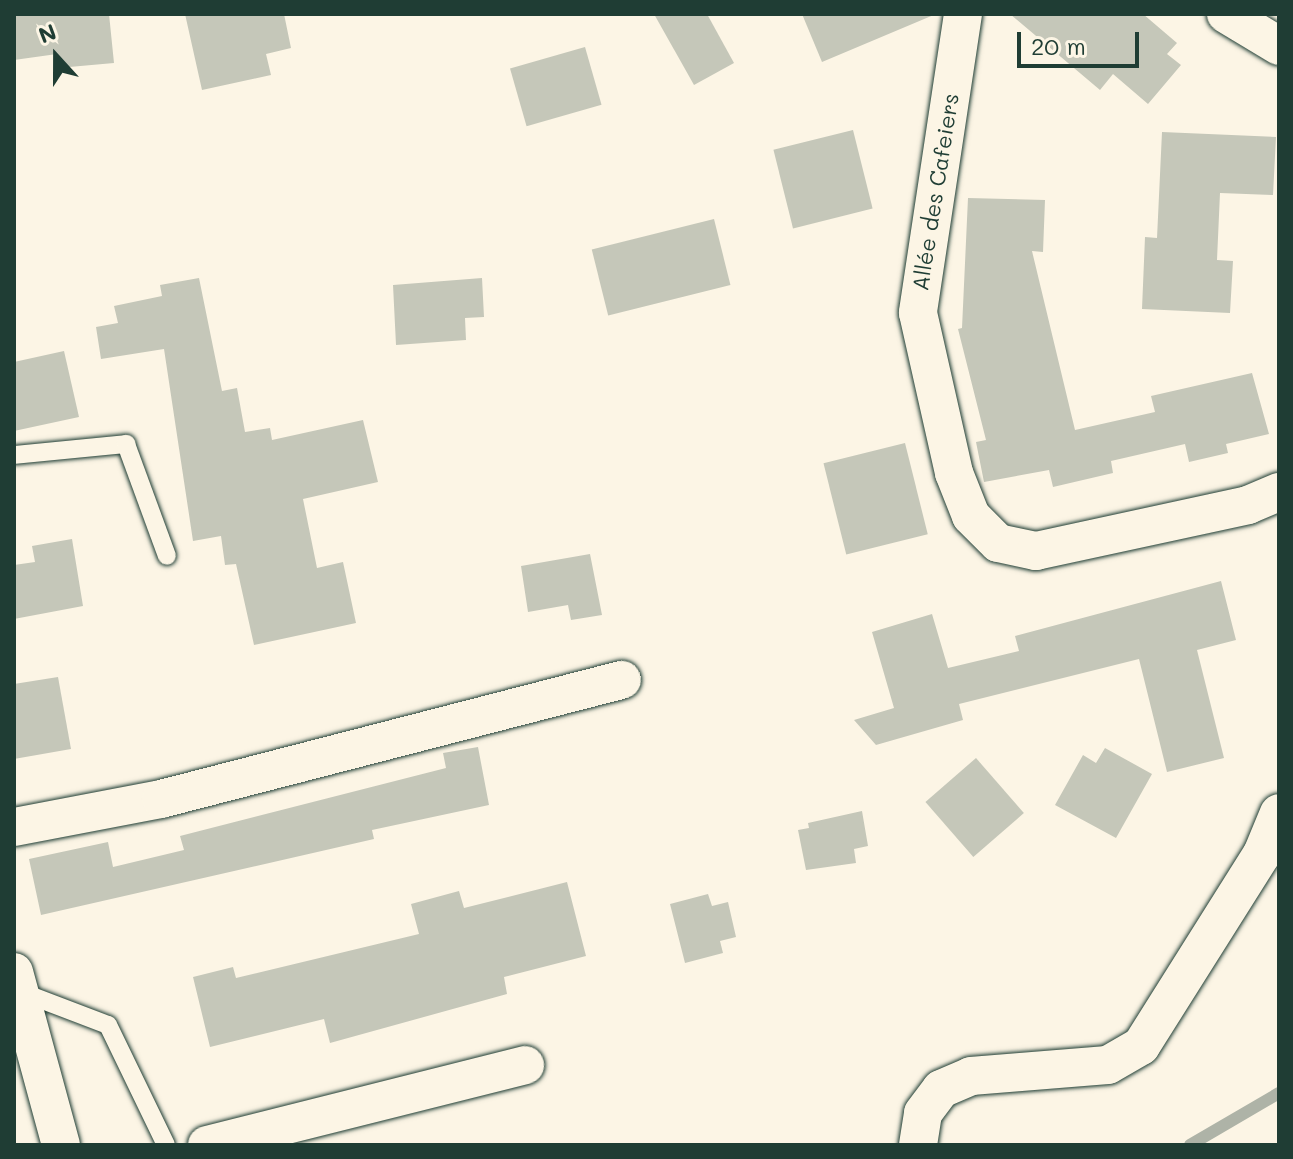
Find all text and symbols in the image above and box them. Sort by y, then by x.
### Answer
north arrow [16,16,96,96]
scale bar [1021,16,1143,66]
text: N [34,17,60,50]
text: 20 m [1031,30,1086,61]
street label: Allée des Cafeiers [906,91,964,293]

